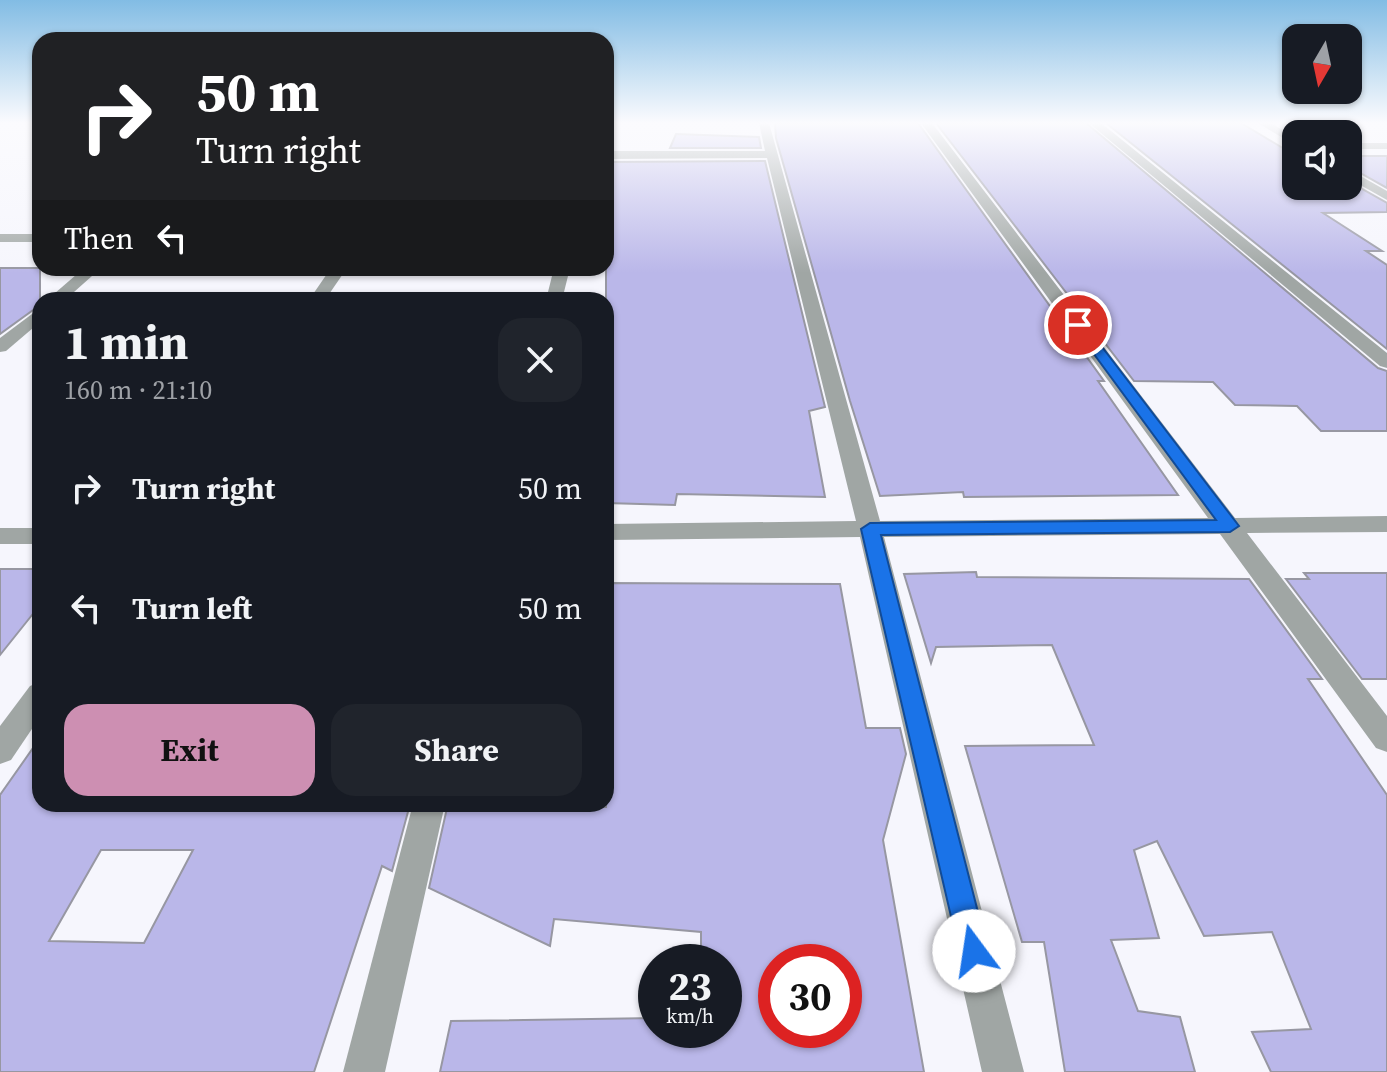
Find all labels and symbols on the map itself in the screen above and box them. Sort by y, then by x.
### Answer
north arrow [1282,24,1362,104]
pin [1044,291,1112,359]
position arrow [932,909,1016,993]
speed limit sign: 30 [758,944,862,1048]

